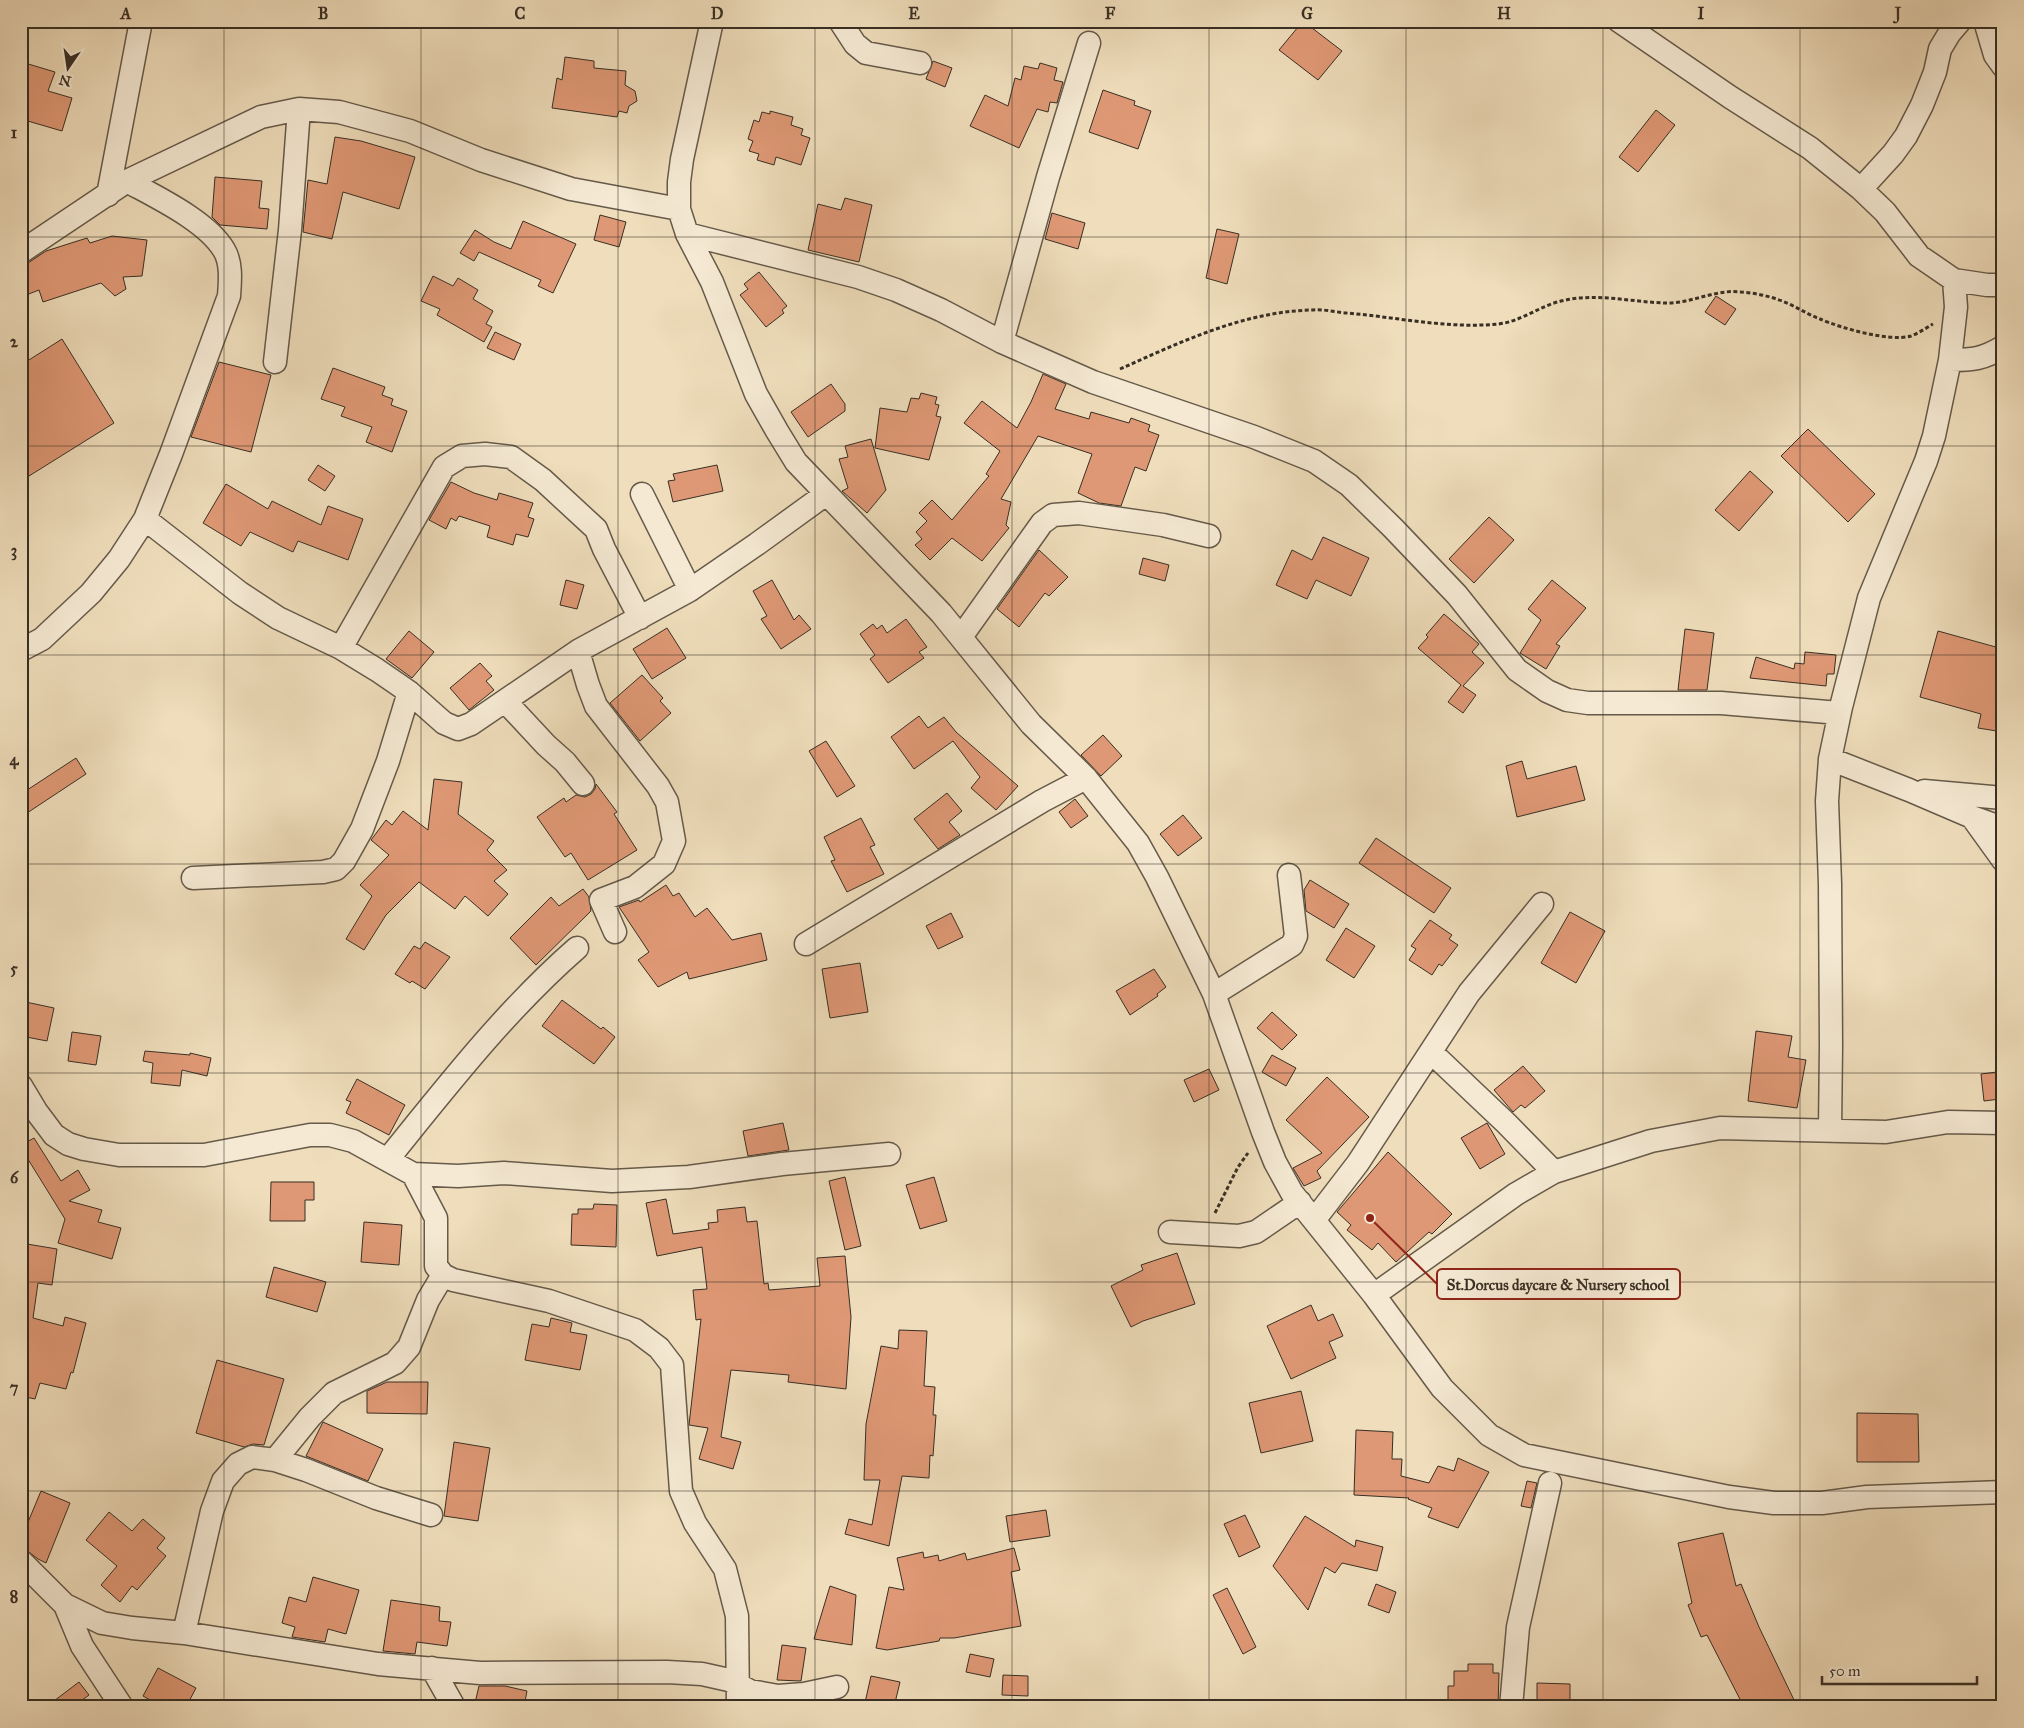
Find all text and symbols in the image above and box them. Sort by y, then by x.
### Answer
text: A [120,4,132,23]
text: B [318,4,328,23]
text: C [515,4,526,23]
text: D [711,4,724,23]
text: E [908,4,920,23]
text: F [1105,4,1116,23]
text: G [1301,4,1313,23]
text: H [1497,4,1511,23]
text: I [1698,4,1705,23]
text: J [1893,4,1902,24]
north arrow [42,42,92,92]
text: N [57,71,73,90]
text: 1 [11,123,18,142]
text: 2 [10,332,19,351]
text: 3 [11,541,17,561]
text: 4 [10,750,20,770]
text: 5 [10,959,18,978]
text: 6 [10,1168,19,1187]
callout: St.Dorcus daycare & Nursery school [1437,1269,1680,1299]
text: St.Dorcus daycare & Nursery school [1447,1276,1670,1295]
text: 7 [10,1378,19,1397]
text: 8 [10,1587,18,1606]
scale bar [1822,1653,1976,1685]
text: 50 m [1829,1662,1861,1680]

